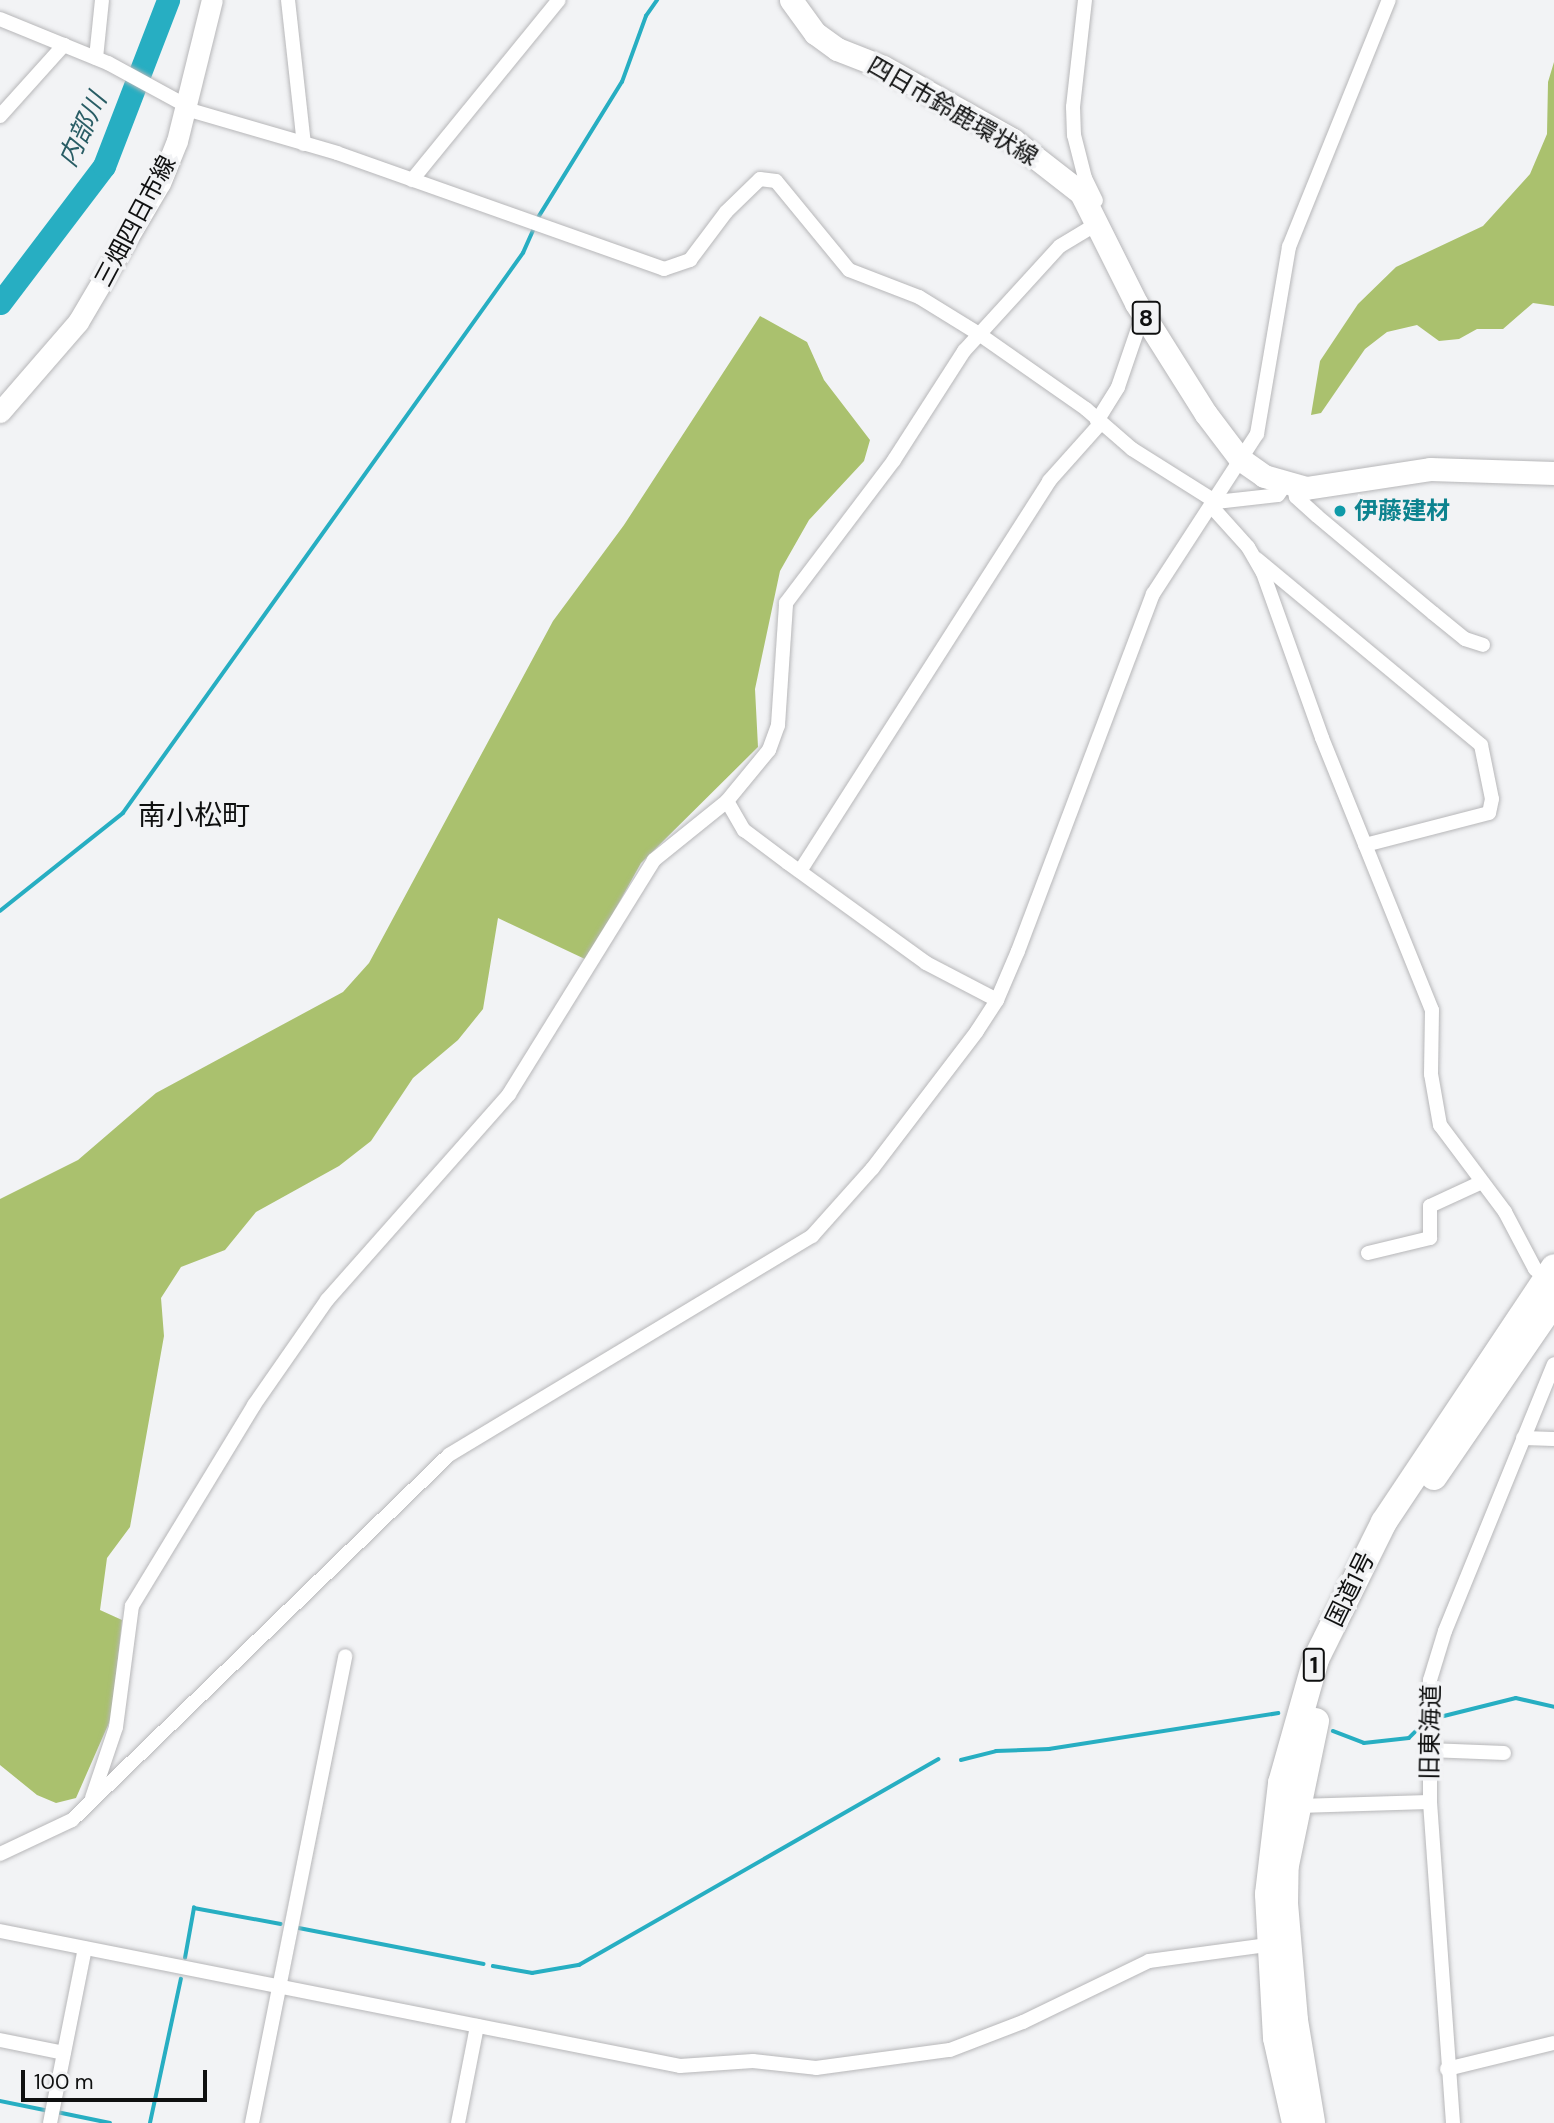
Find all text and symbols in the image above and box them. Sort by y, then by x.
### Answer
street label: 四日市鈴鹿環状線 [863,51,1043,171]
water label: 内部川 [52,88,114,172]
street label: 三畑四日市線 [88,151,182,291]
road number: 8 [1130,298,1162,338]
place label: 伊藤建材 [1354,497,1450,525]
marker: 伊藤建材 [1332,503,1348,519]
district label: 南小松町 [138,799,250,833]
street label: 国道1号 [1320,1547,1380,1631]
road number: 1 [1302,1646,1326,1684]
street label: 旧東海道 [1415,1684,1445,1780]
scale bar [24,2056,210,2100]
text: 100 m [34,2068,94,2096]

